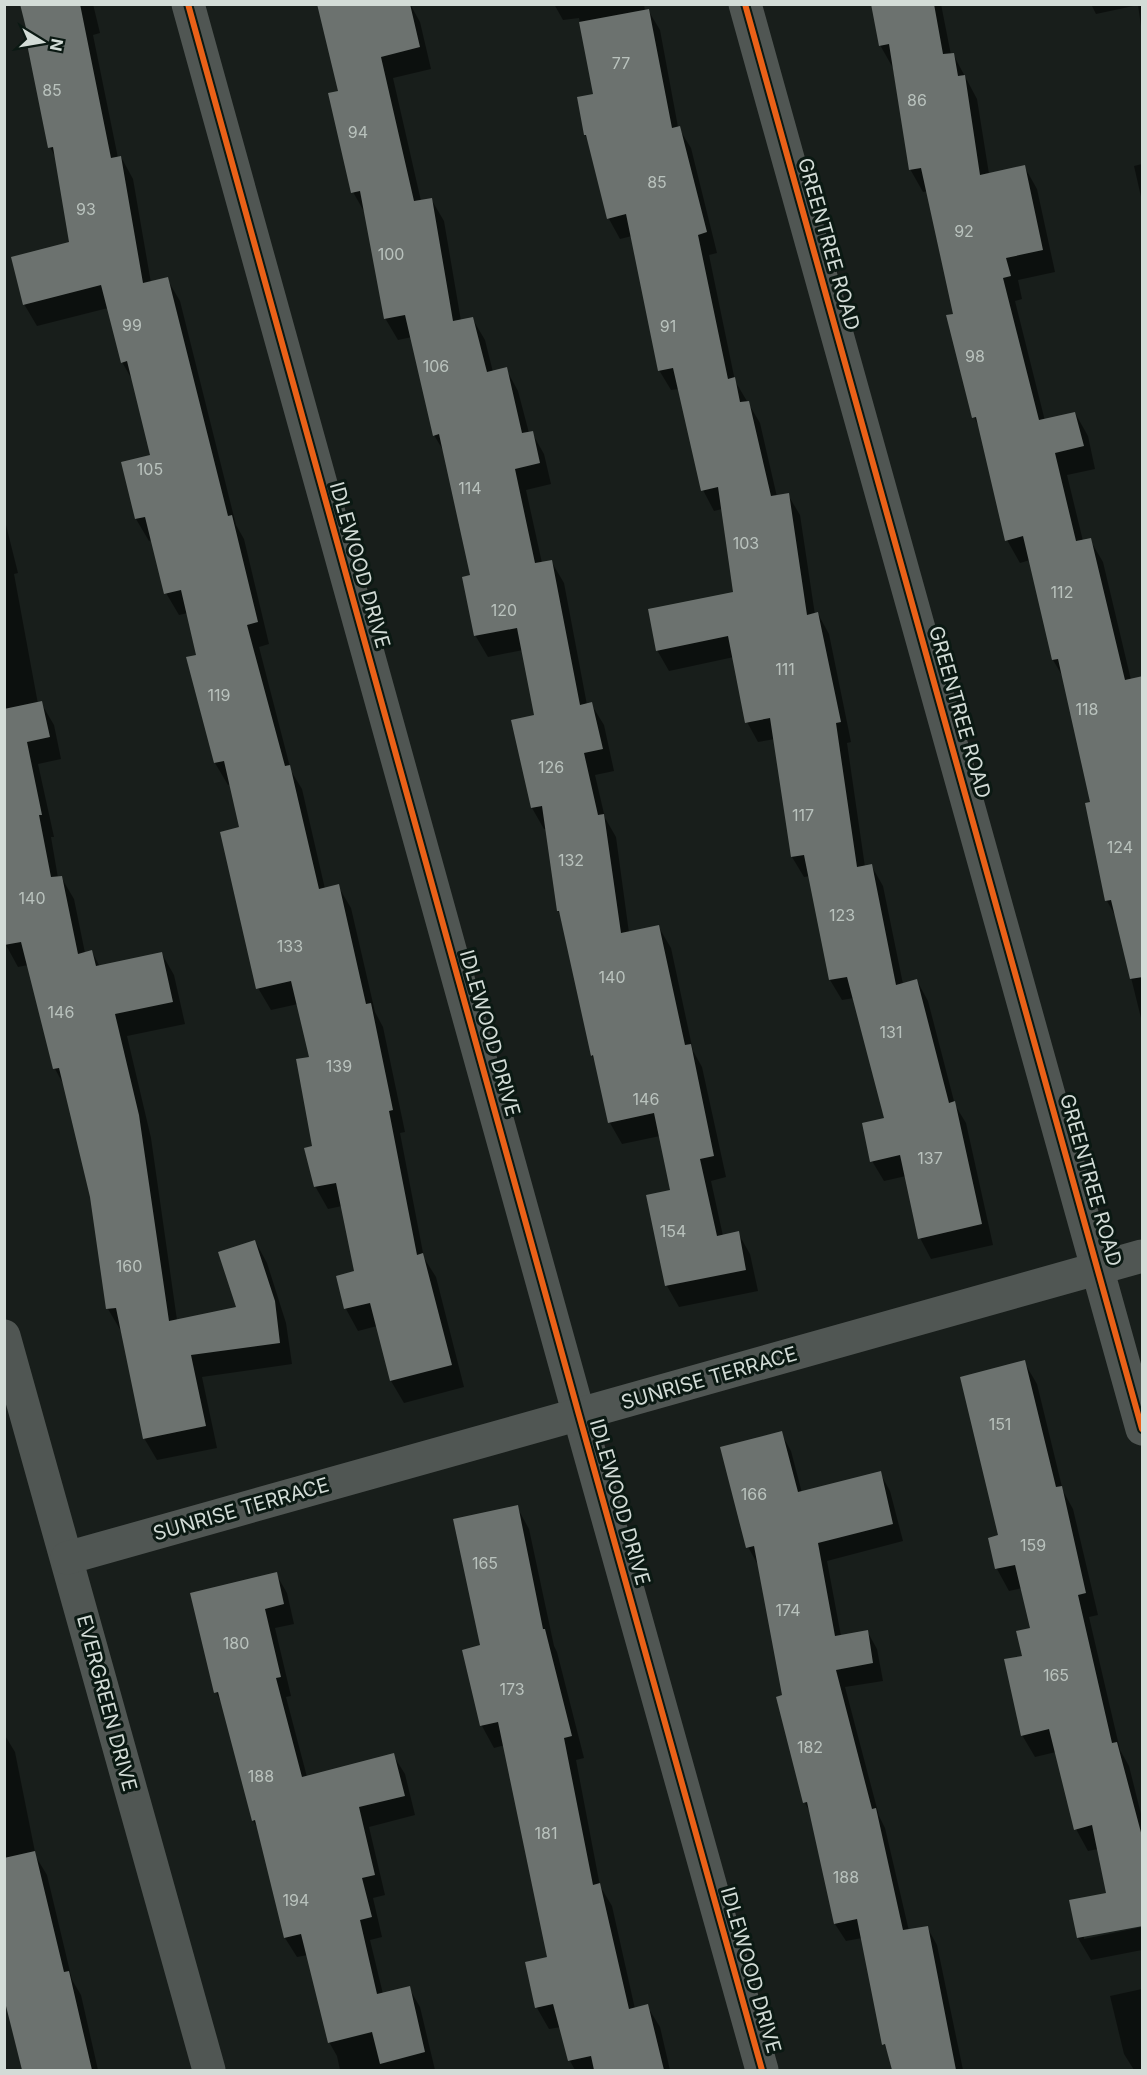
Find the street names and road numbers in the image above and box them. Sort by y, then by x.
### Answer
street label: GREENTREE ROAD [793,155,865,333]
street label: IDLEWOOD DRIVE [325,479,395,651]
street label: GREENTREE ROAD [924,623,996,801]
street label: IDLEWOOD DRIVE [455,947,525,1119]
street label: GREENTREE ROAD [1055,1091,1127,1269]
street label: SUNRISE TERRACE [618,1341,800,1415]
street label: IDLEWOOD DRIVE [585,1416,655,1588]
street label: SUNRISE TERRACE [150,1472,332,1546]
street label: EVERGREEN DRIVE [72,1612,142,1794]
street label: IDLEWOOD DRIVE [716,1884,786,2056]

